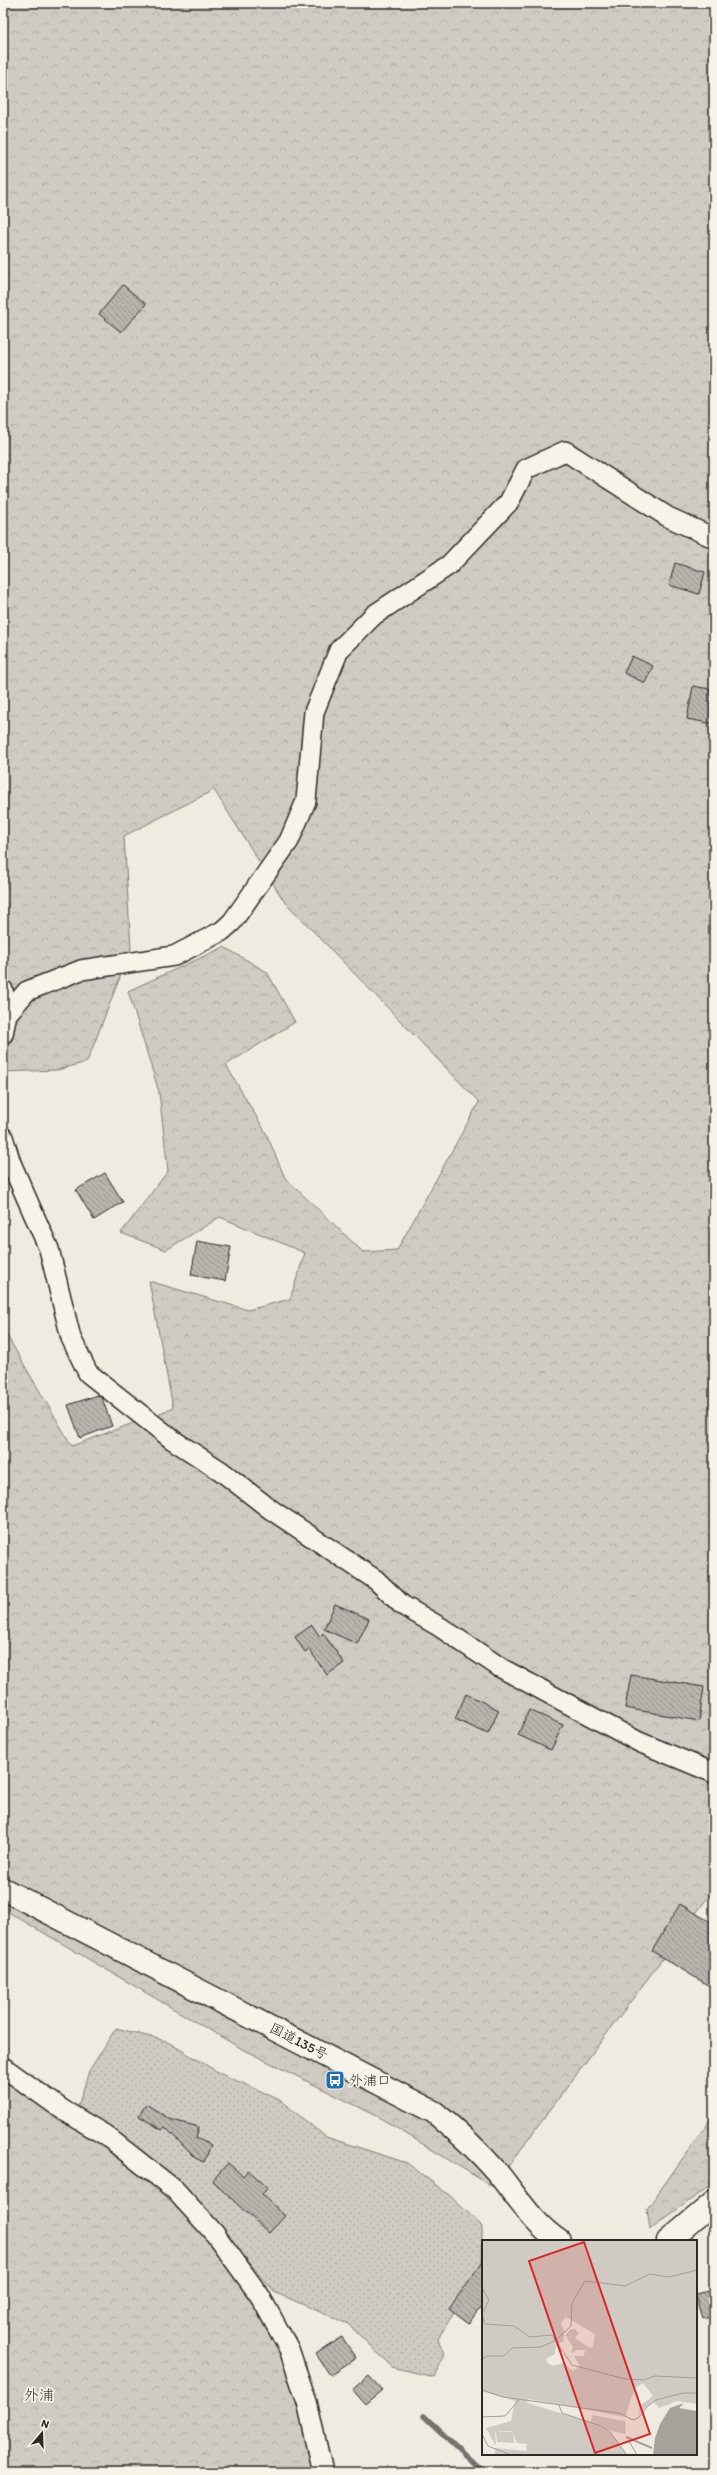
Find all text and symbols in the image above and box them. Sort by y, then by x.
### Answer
street label: 国道135号 [267,2019,331,2063]
bus stop icon: 外浦口 [324,2069,346,2091]
place label: 外浦口 [349,2072,391,2089]
inset map [482,2240,697,2455]
district label: 外浦 [24,2386,54,2404]
north arrow [22,2413,62,2453]
text: N [39,2417,51,2431]

